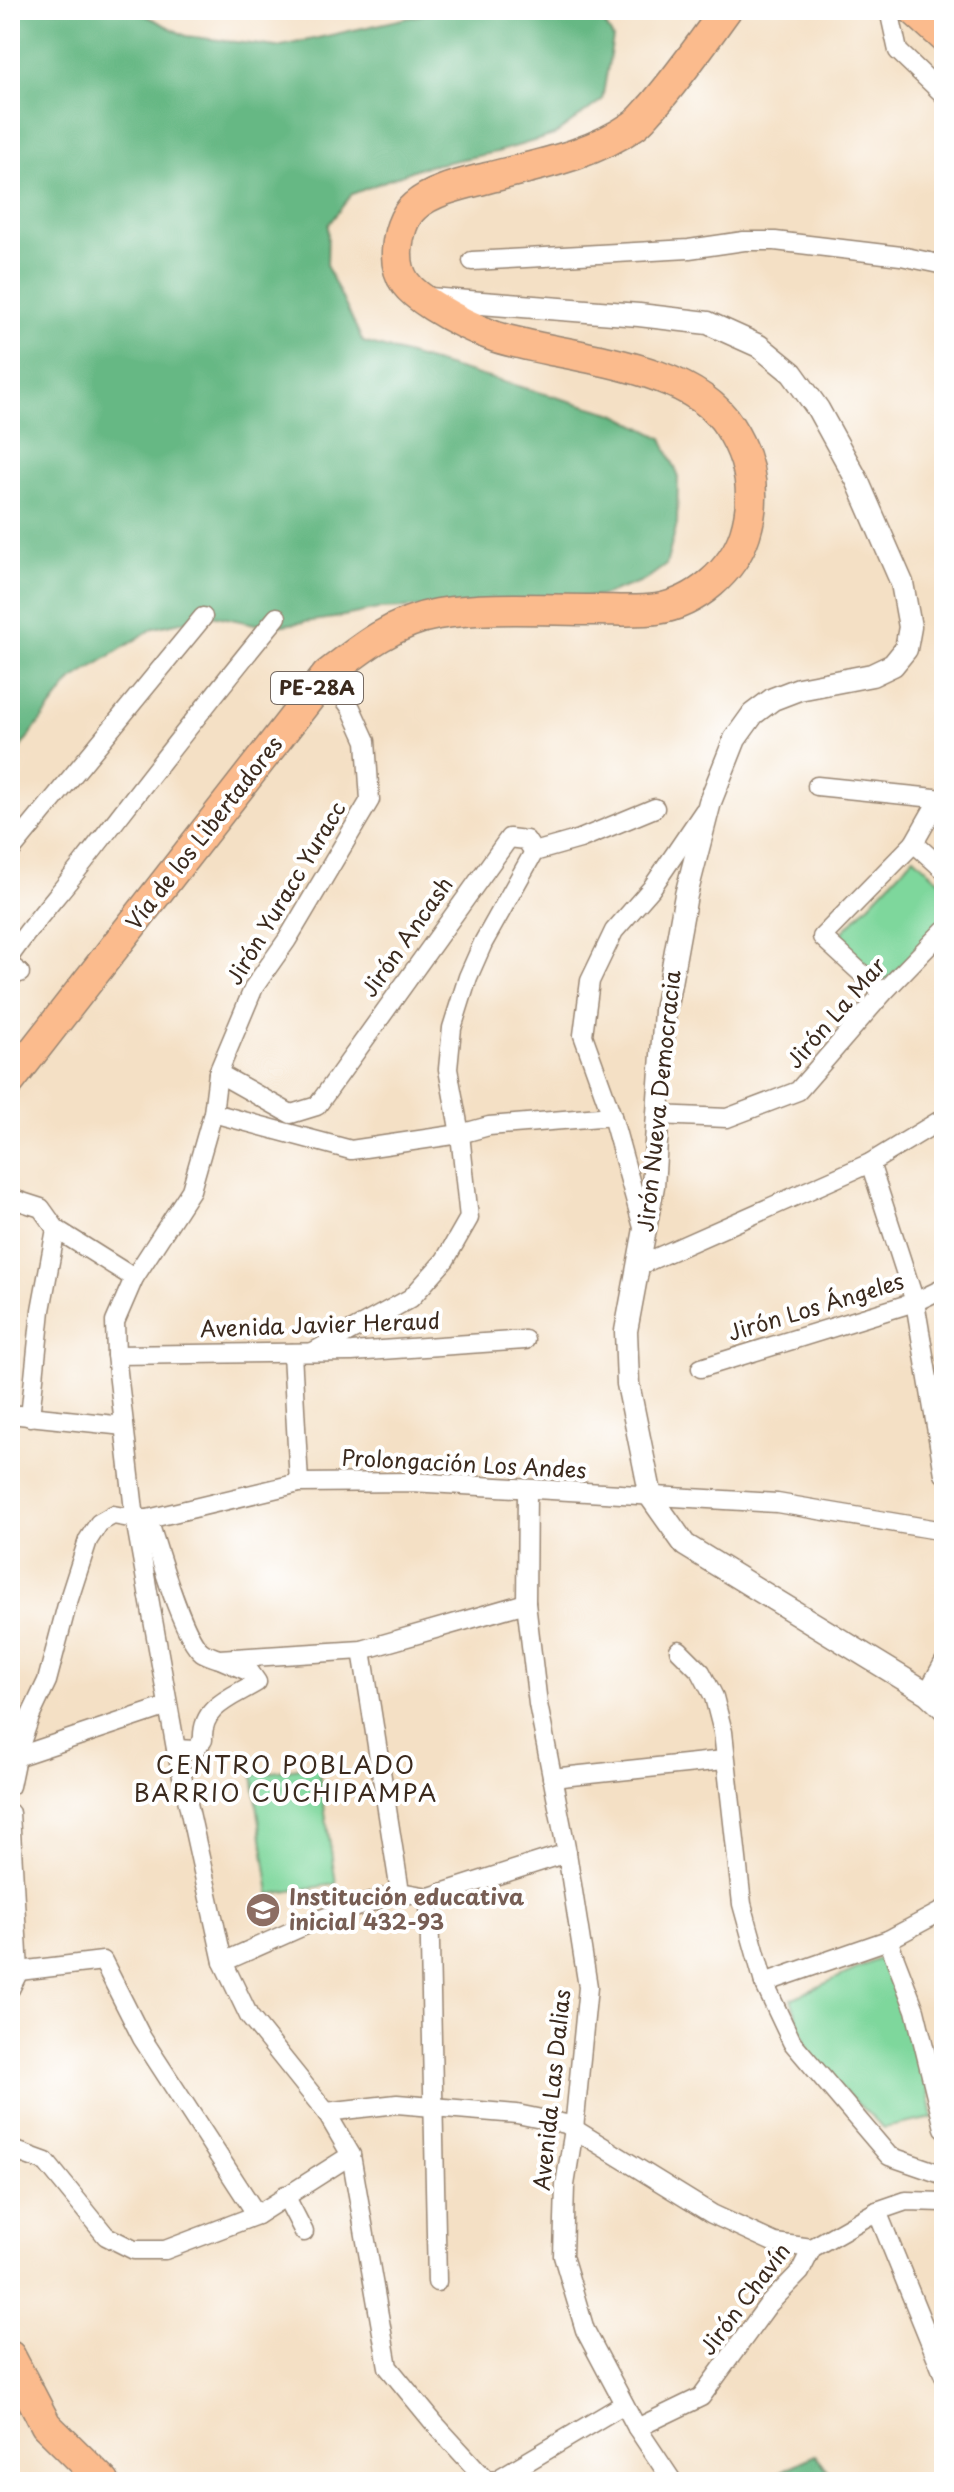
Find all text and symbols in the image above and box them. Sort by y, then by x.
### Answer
road number: PE-28A [271,672,363,704]
street label: Vía de los Libertadores [116,728,289,936]
street label: Jirón Yuracc Yuracc [217,794,353,990]
street label: Jirón Ancash [352,869,460,1003]
street label: Jirón La Mar [777,949,893,1075]
street label: Jirón Nueva Democracia [627,968,688,1233]
street label: Jirón Los Ángeles [723,1263,908,1348]
street label: Avenida Javier Heraud [199,1303,440,1344]
street label: Prolongación Los Andes [341,1440,587,1485]
district label: CENTRO POBLADO BARRIO CUCHIPAMPA [134,1746,438,1810]
place label: Institución educativa inicial 432-93 [289,1879,525,1937]
school or university icon: Institución educativa inicial 432-93 [244,1891,282,1929]
street label: Avenida Las Dalias [524,1988,577,2192]
street label: Jirón Chavín [691,2235,797,2361]

